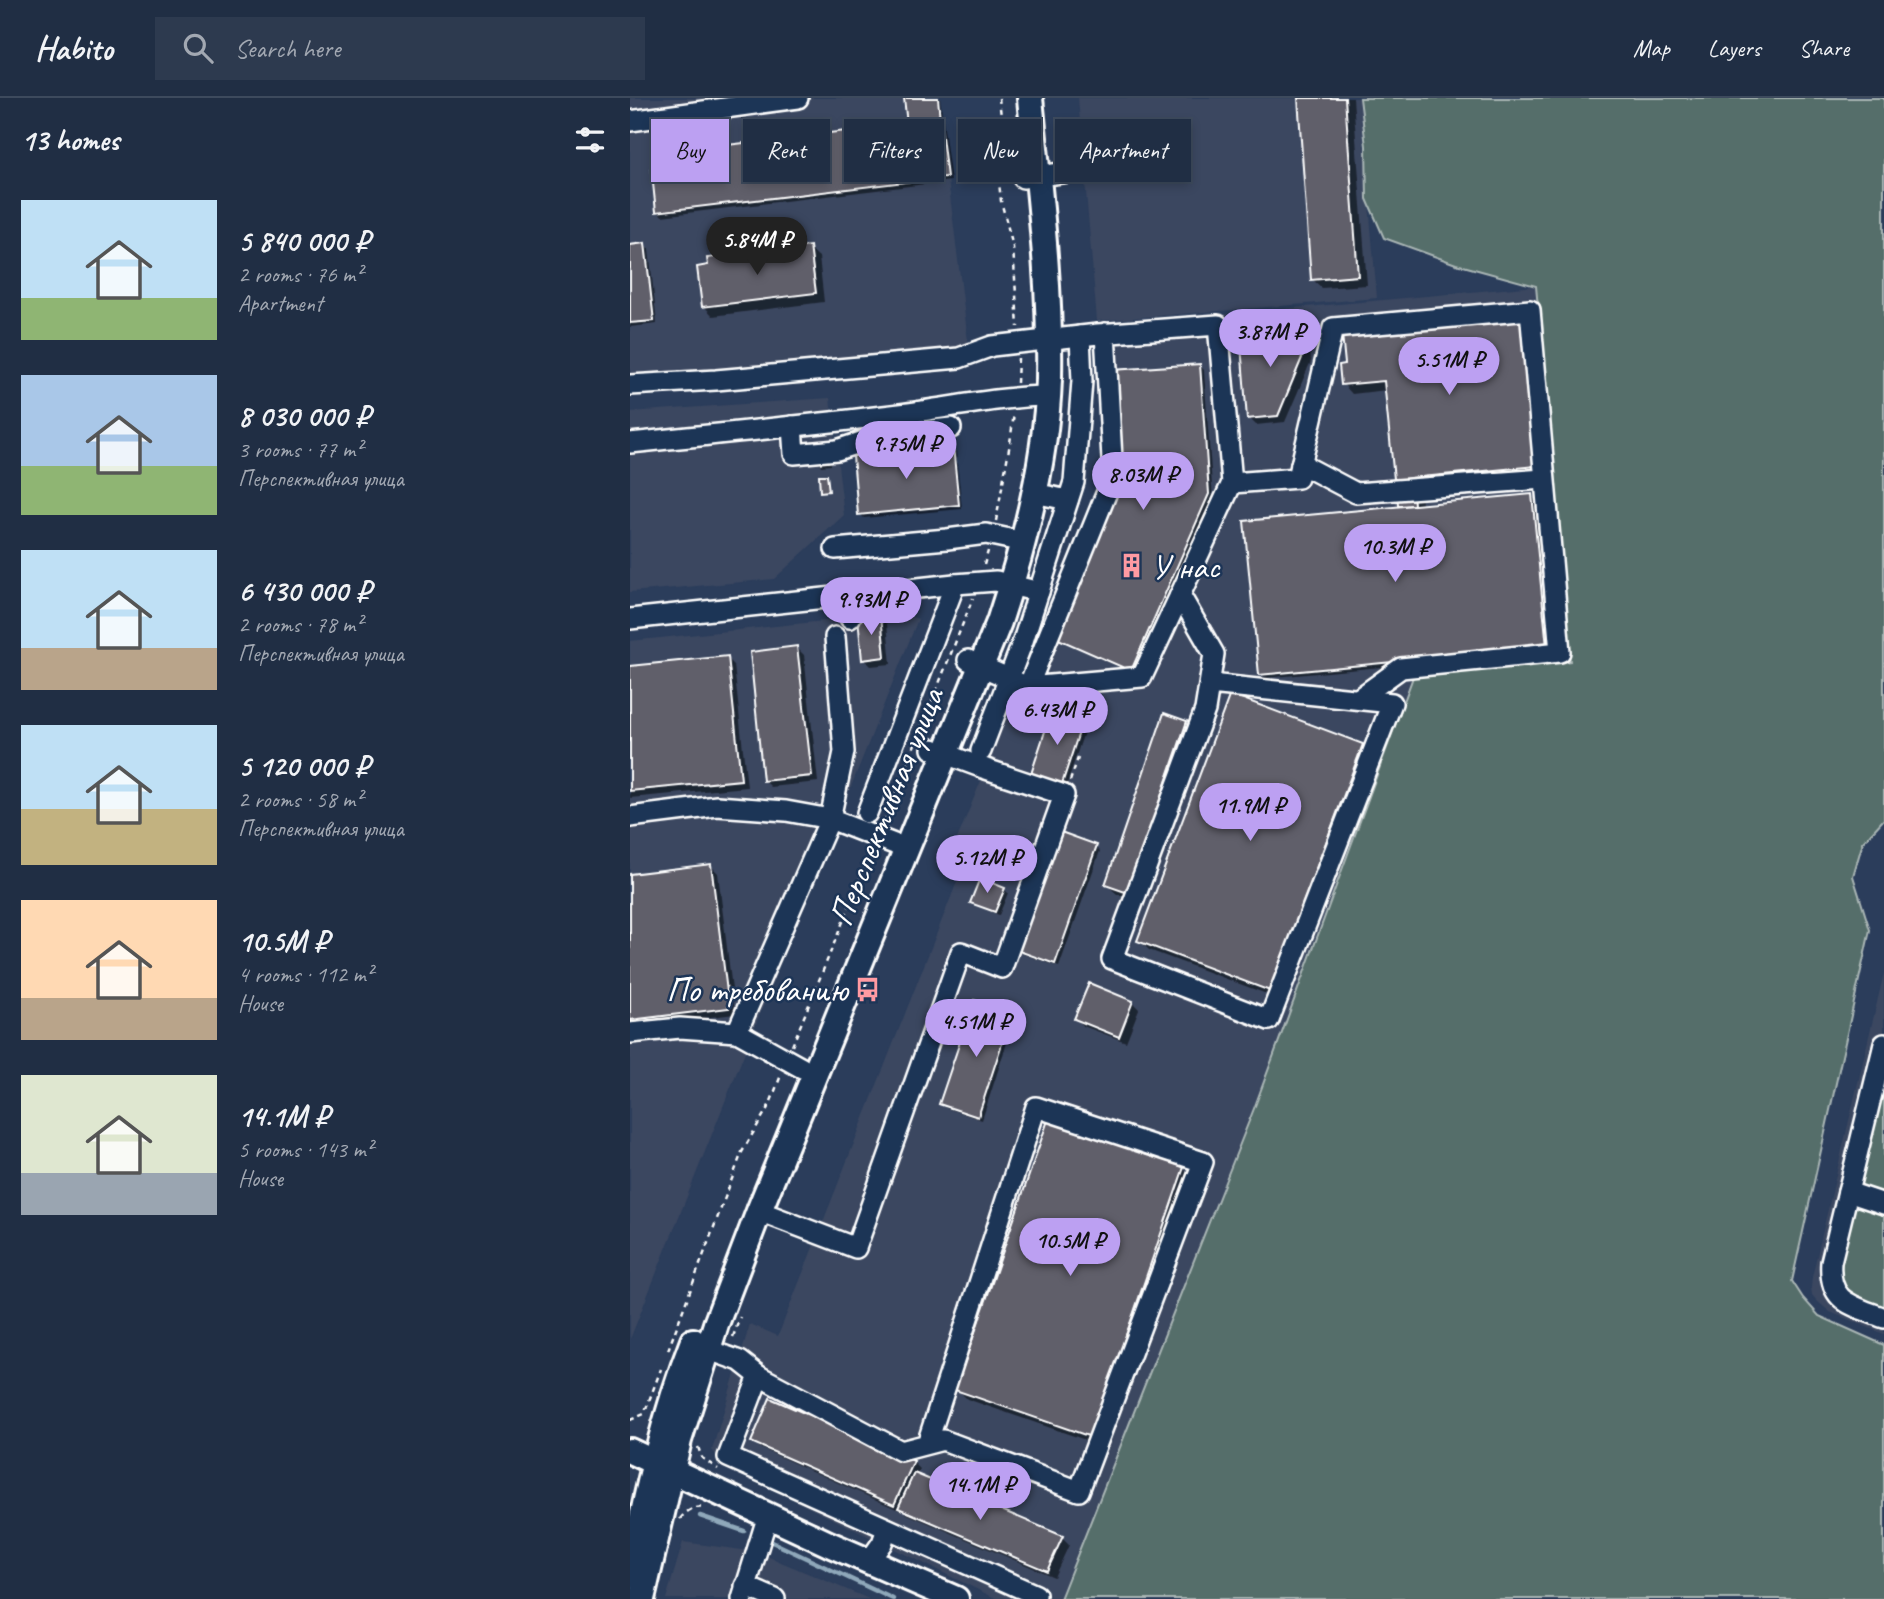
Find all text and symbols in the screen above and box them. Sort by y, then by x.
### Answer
search box [155,17,645,80]
text: Habito [35,27,113,69]
icon: search [179,29,217,67]
text: Search here [235,32,341,65]
text: Map [1633,33,1670,63]
text: Layers [1708,33,1761,63]
text: Share [1799,33,1849,63]
chip: Buy [651,119,729,182]
chip: Rent [743,119,830,182]
chip: Filters [844,119,944,182]
chip: New [958,119,1041,182]
chip: Apartment [1055,119,1191,182]
text: 13 homes [21,121,119,159]
icon: filters [571,121,609,159]
pin: 5.84M ₽ [692,218,822,277]
text: 5 840 000 ₽ [238,222,369,260]
text: 5.84M ₽ [722,225,792,254]
icon: home [77,228,161,312]
text: 2 rooms · 76 m² [238,260,362,289]
text: Apartment [238,289,323,318]
pin: 3.87M ₽ [1205,310,1335,369]
text: 3.87M ₽ [1235,317,1305,346]
pin: 5.51M ₽ [1384,338,1514,397]
text: 5.51M ₽ [1414,345,1484,374]
text: 8 030 000 ₽ [238,397,370,435]
icon: home [77,403,161,487]
pin: 9.75M ₽ [841,422,971,481]
text: 9.75M ₽ [871,429,941,458]
text: 3 rooms · 77 m² [238,435,362,464]
pin: 8.03M ₽ [1078,452,1208,512]
text: 8.03M ₽ [1108,460,1178,489]
text: Перспективная улица [238,464,404,493]
pin: 10.3M ₽ [1330,524,1460,584]
text: 10.3M ₽ [1360,532,1430,561]
place label: У нас [1151,544,1221,589]
building icon: У нас [1117,552,1145,580]
text: 6 430 000 ₽ [238,572,370,610]
icon: home [77,578,161,662]
pin: 9.93M ₽ [806,578,936,637]
text: 9.93M ₽ [836,585,906,614]
text: 2 rooms · 78 m² [238,610,362,639]
text: Перспективная улица [238,639,404,668]
street label: Перспективная улица [818,680,955,932]
pin: 6.43M ₽ [992,688,1122,747]
text: 6.43M ₽ [1022,695,1092,724]
text: 5 120 000 ₽ [238,747,369,785]
icon: home [77,753,161,837]
pin: 11.9M ₽ [1185,784,1315,843]
text: 2 rooms · 58 m² [238,785,362,814]
text: 11.9M ₽ [1215,791,1285,820]
text: Перспективная улица [238,814,404,843]
pin: 5.12M ₽ [922,836,1052,895]
text: 5.12M ₽ [952,843,1022,872]
text: 10.5M ₽ [238,922,329,960]
icon: home [77,928,161,1012]
text: 4 rooms · 112 m² [238,960,373,989]
place label: По требованию [666,967,851,1012]
bus stop icon: По требованию [854,975,882,1003]
text: House [238,989,283,1018]
pin: 4.51M ₽ [911,1000,1041,1059]
text: 4.51M ₽ [941,1007,1011,1036]
text: 14.1M ₽ [238,1097,329,1135]
icon: home [77,1103,161,1187]
text: 5 rooms · 143 m² [238,1135,373,1164]
text: House [238,1164,283,1193]
pin: 10.5M ₽ [1005,1218,1135,1278]
text: 10.5M ₽ [1035,1226,1105,1255]
pin: 14.1M ₽ [915,1462,1045,1522]
text: 14.1M ₽ [945,1470,1015,1499]

